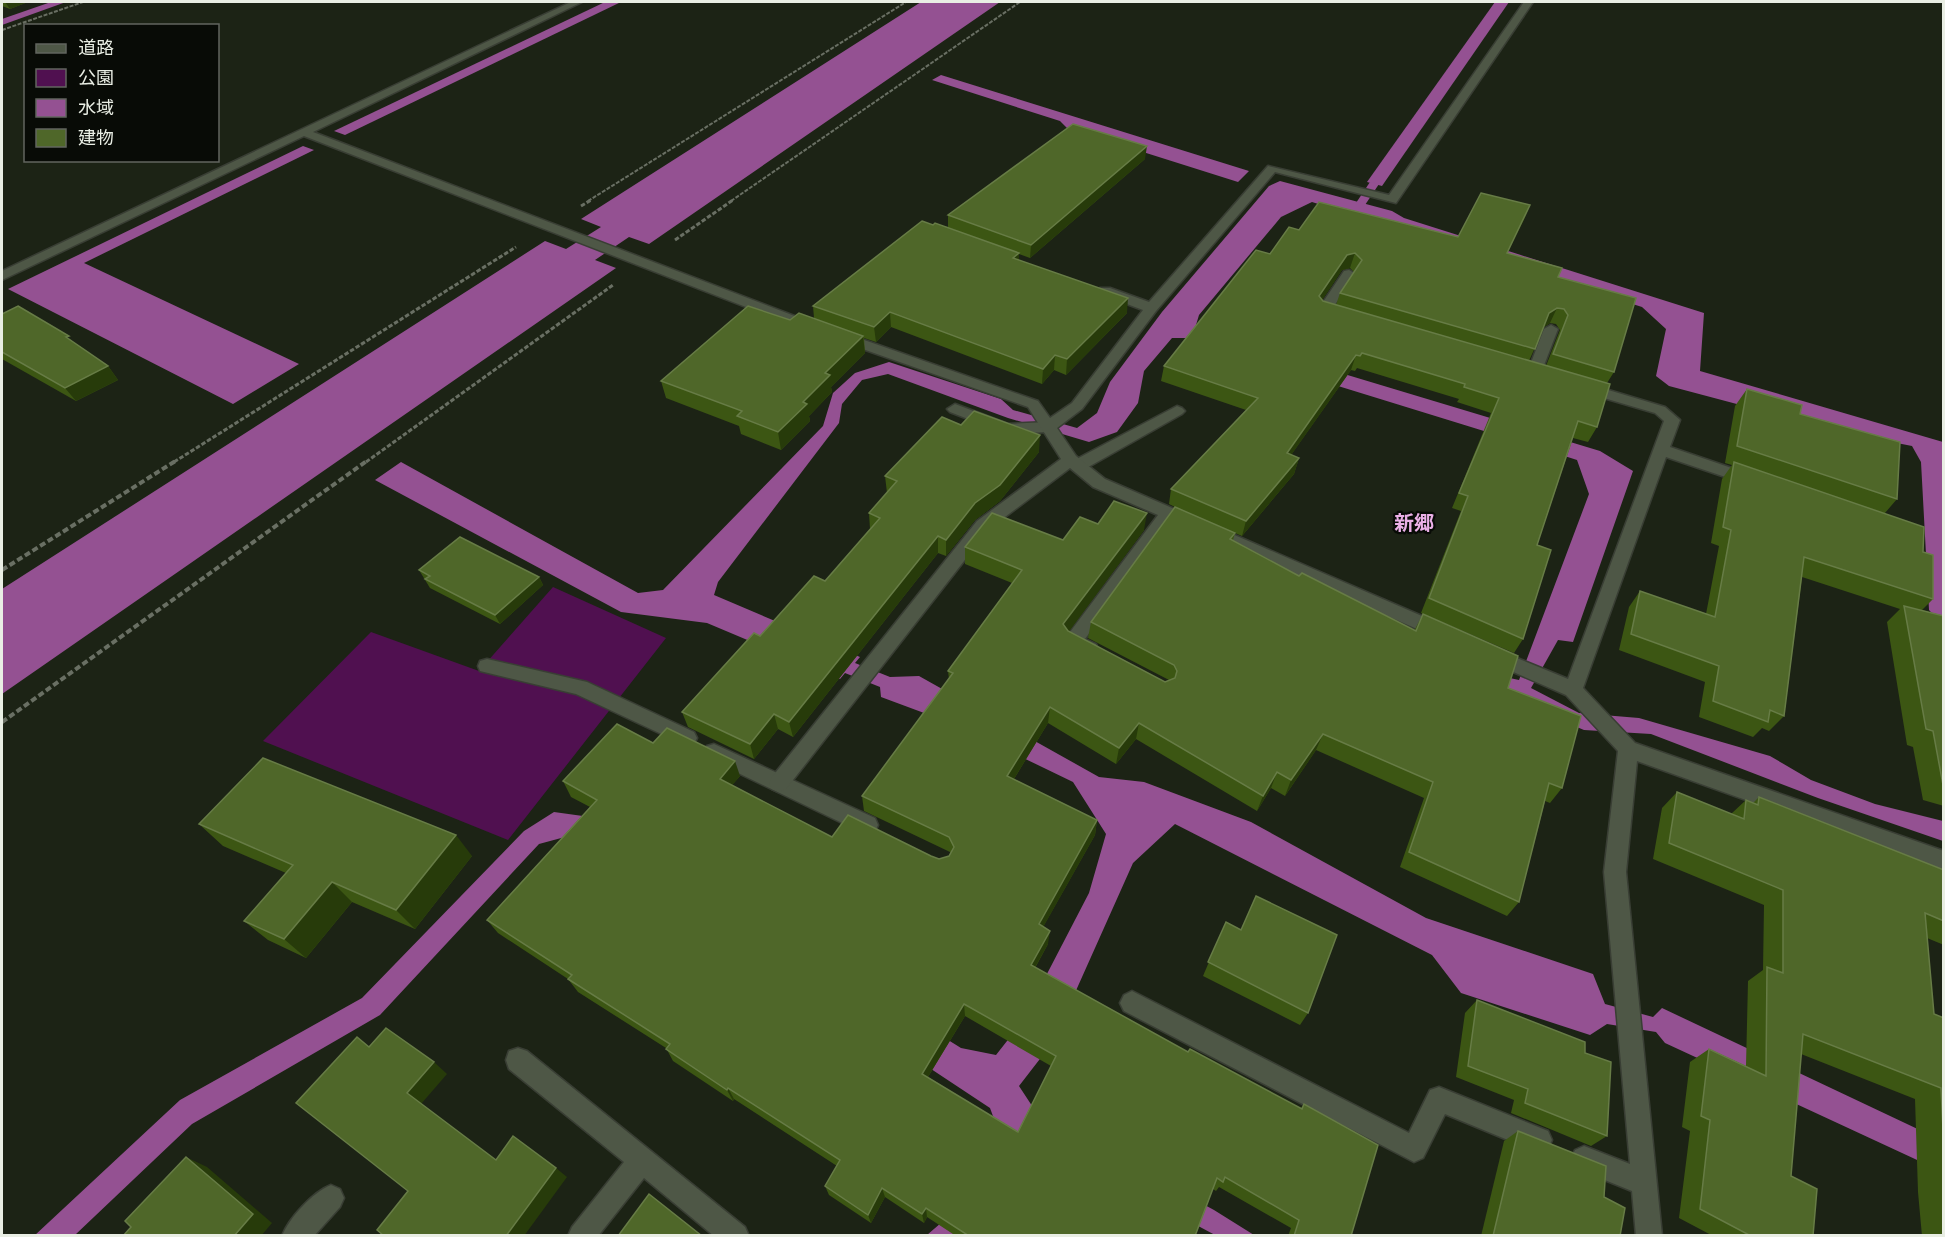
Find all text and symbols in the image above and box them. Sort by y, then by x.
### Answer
legend [24,24,219,162]
text: 道路 [78,37,114,59]
text: 公園 [78,67,114,89]
text: 水域 [78,97,114,119]
text: 建物 [78,127,114,149]
district label: 新郷 [1394,512,1434,535]

